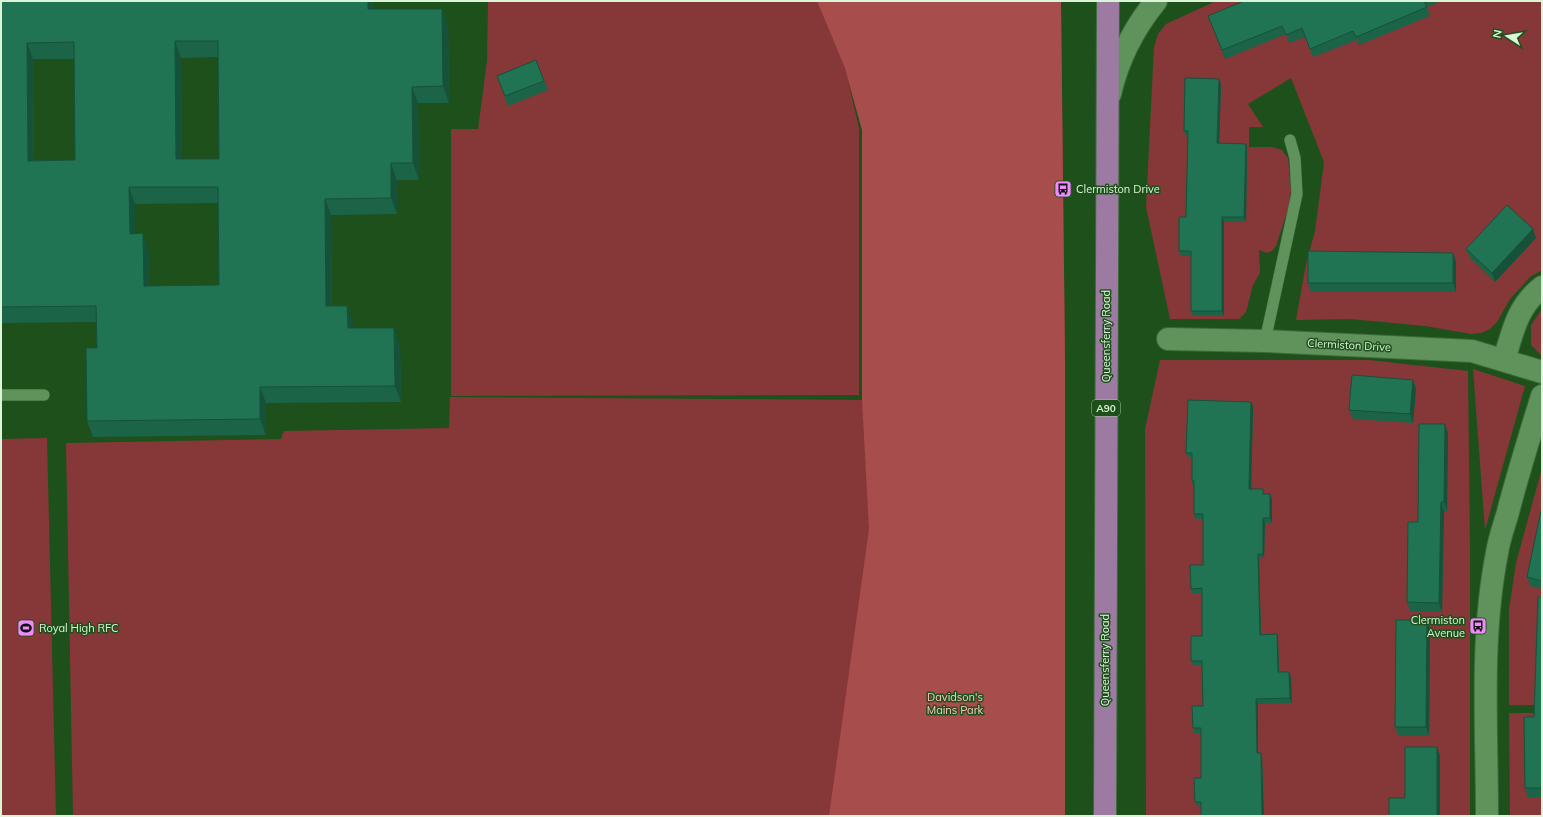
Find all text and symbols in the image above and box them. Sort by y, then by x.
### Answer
north arrow [1487,16,1527,56]
text: N [1490,28,1505,39]
bus stop icon: Clermiston Drive [1053,179,1073,199]
place label: Clermiston Drive [1076,182,1160,196]
street label: Queensferry Road [1099,290,1113,382]
street label: Clermiston Drive [1307,336,1391,354]
road number: A90 [1092,400,1120,416]
place label: Clermiston Avenue [1411,613,1465,640]
street label: Queensferry Road [1098,614,1112,706]
bus stop icon: Clermiston Avenue [1468,616,1488,636]
sports icon: Royal High RFC [16,618,36,638]
place label: Royal High RFC [39,621,119,635]
park label: Davidson's Mains Park [927,690,984,717]

